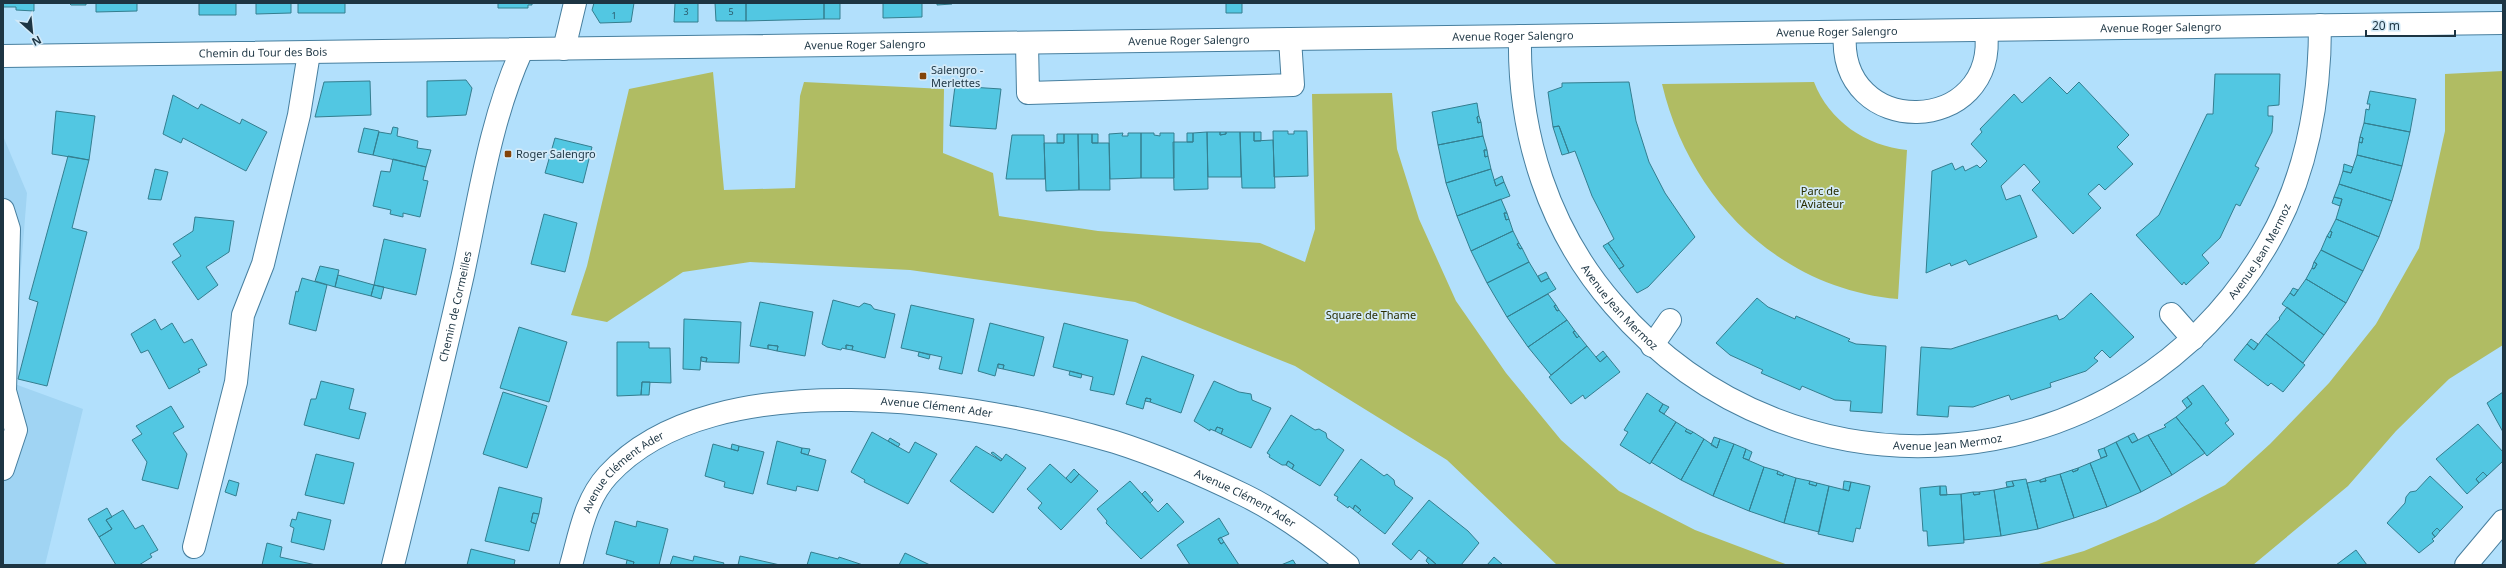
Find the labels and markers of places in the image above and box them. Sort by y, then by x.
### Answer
place label: Salengro - Merlettes [931,62,984,90]
marker: Salengro - Merlettes [918,71,928,81]
place label: Roger Salengro [516,146,596,161]
marker: Roger Salengro [503,149,513,159]

